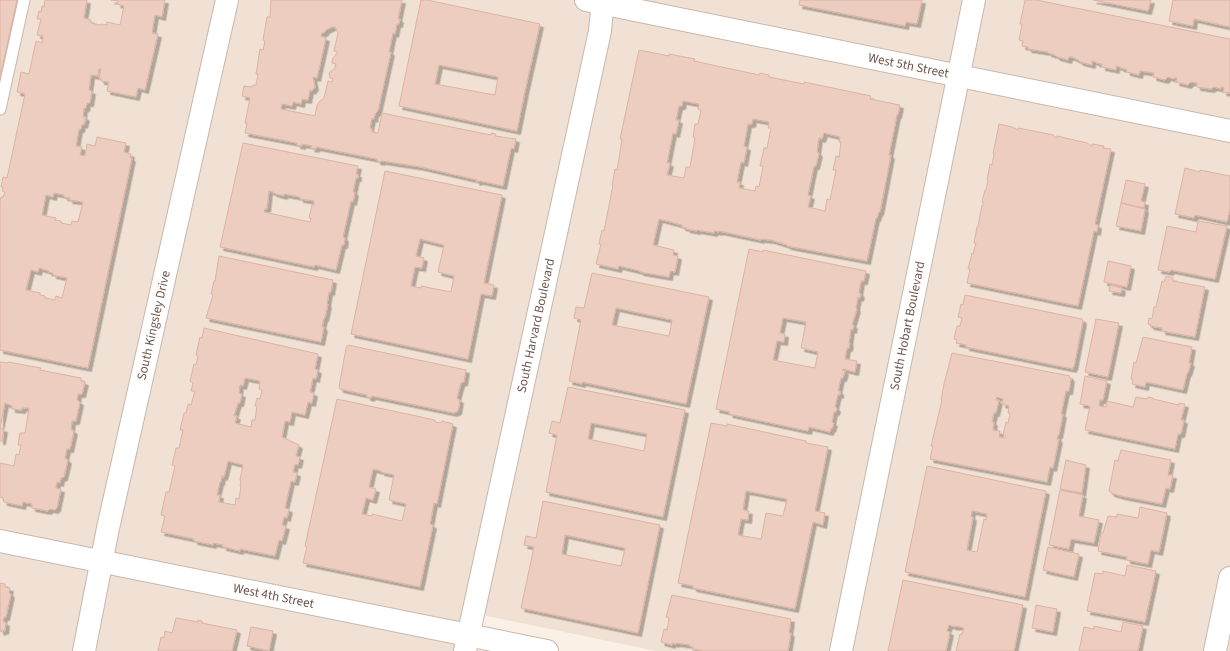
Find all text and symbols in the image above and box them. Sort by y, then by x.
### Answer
street label: West 5th Street [866,49,951,83]
street label: South Harvard Boulevard [512,257,559,395]
street label: South Hobart Boulevard [885,260,929,392]
street label: South Kingsley Drive [133,269,175,382]
street label: West 4th Street [232,579,316,613]

